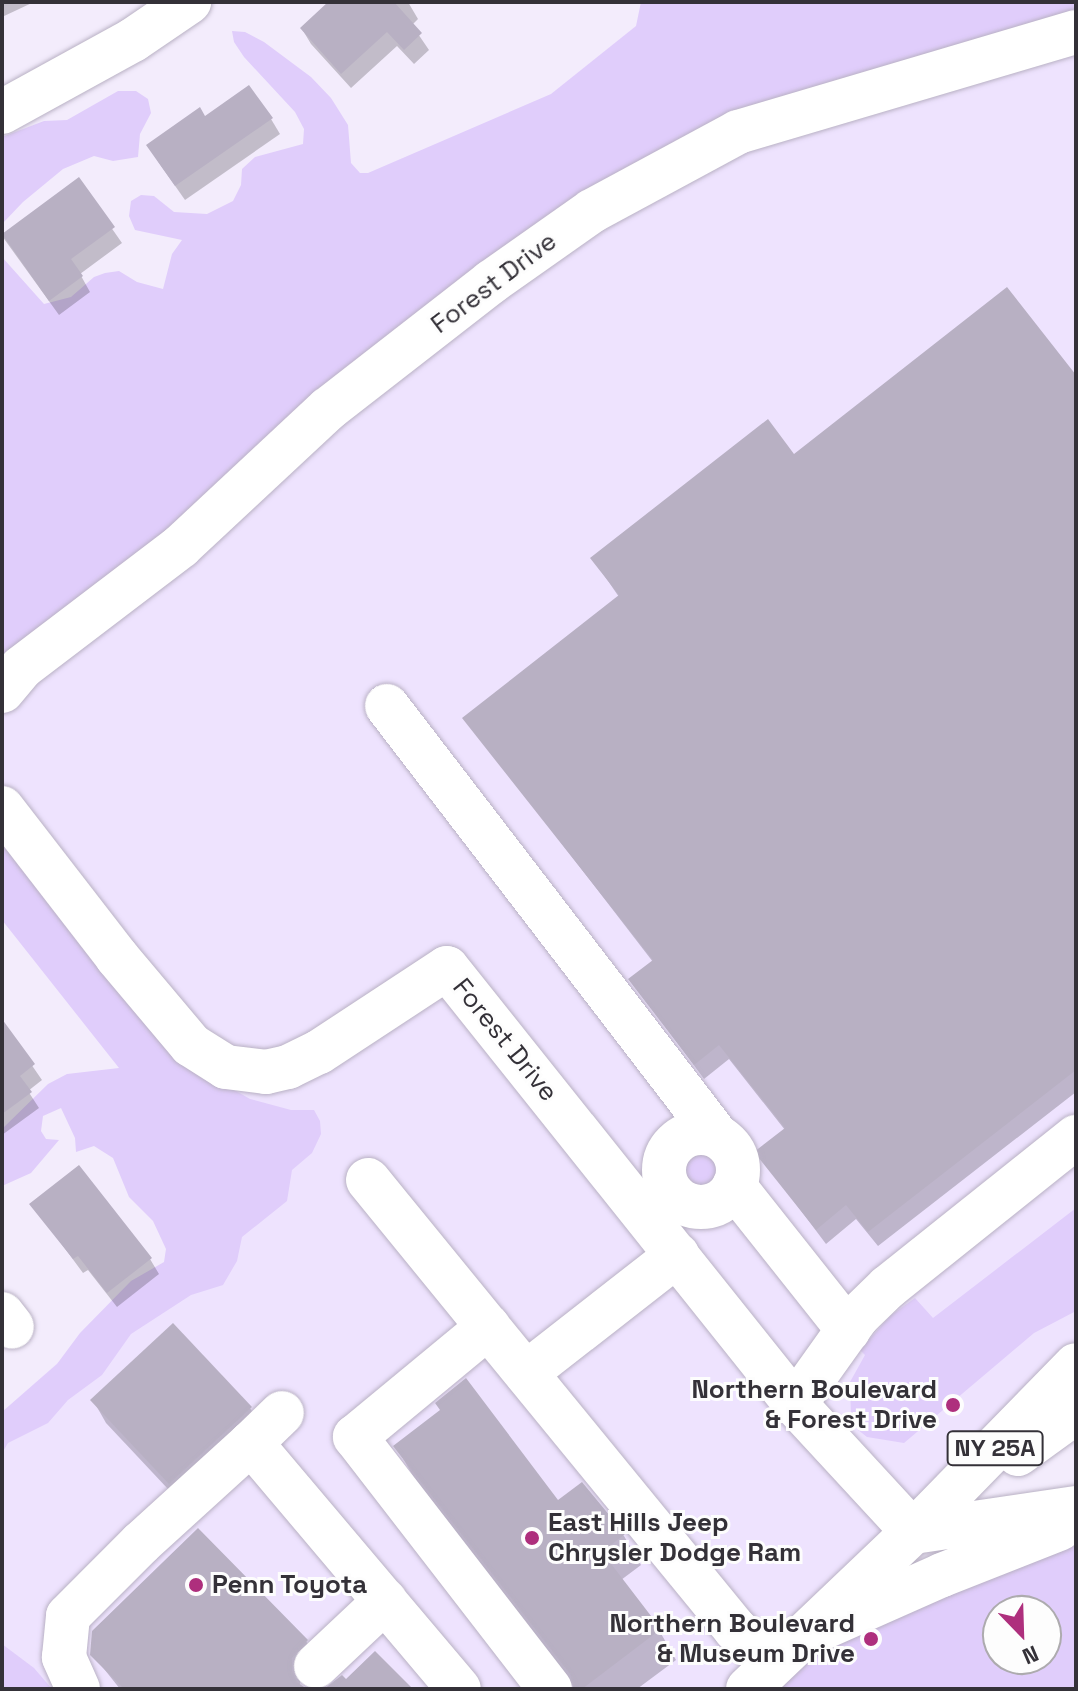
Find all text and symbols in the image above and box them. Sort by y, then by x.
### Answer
street label: Forest Drive [425,226,563,340]
street label: Forest Drive [446,972,564,1108]
place label: Northern Boulevard & Forest Drive [691,1374,937,1436]
marker: Northern Boulevard & Forest Drive [944,1396,962,1414]
road number: NY 25A [945,1428,1045,1468]
place label: East Hills Jeep Chrysler Dodge Ram [548,1507,801,1568]
marker: East Hills Jeep Chrysler Dodge Ram [523,1529,541,1547]
place label: Penn Toyota [212,1569,368,1601]
marker: Penn Toyota [187,1576,205,1594]
north arrow [982,1595,1062,1675]
place label: Northern Boulevard & Museum Drive [609,1608,855,1670]
marker: Northern Boulevard & Museum Drive [862,1630,880,1648]
text: N [1018,1639,1043,1671]

